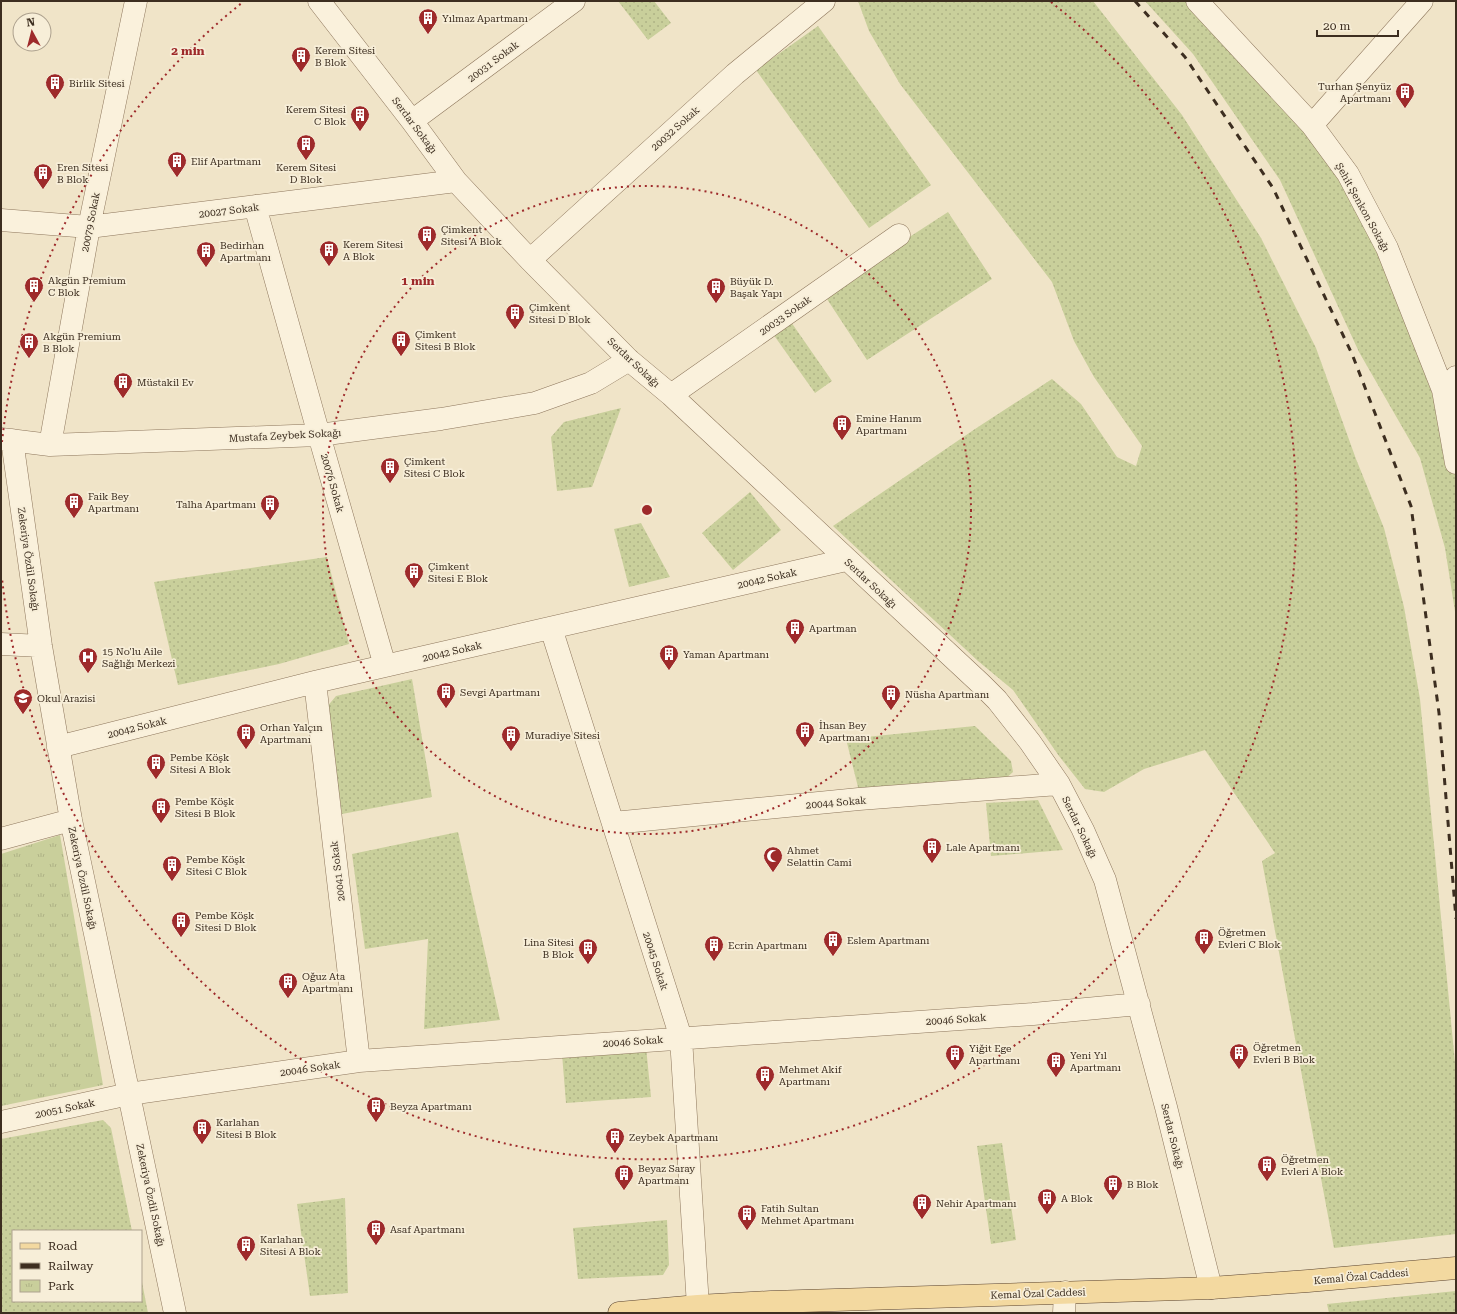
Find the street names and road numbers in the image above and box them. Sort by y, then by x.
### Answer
street label: 20031 Sokak [466,38,521,84]
street label: Serdar Sokağı [390,95,439,155]
street label: 20032 Sokak [649,104,702,153]
street label: Şehit Şenkon Sokağı [1334,161,1392,254]
street label: 20079 Sokak [79,191,102,253]
street label: 20027 Sokak [198,201,261,220]
street label: 20033 Sokak [757,293,814,337]
street label: Serdar Sokağı [605,335,662,389]
street label: Mustafa Zeybek Sokağı [229,427,341,444]
street label: 20076 Sokak [319,452,346,515]
street label: Zekeriya Özdil Sokağı [16,506,41,612]
street label: Serdar Sokağı [842,556,899,610]
street label: 20042 Sokak [736,566,799,591]
street label: 20042 Sokak [421,639,484,664]
street label: 20042 Sokak [106,715,169,740]
street label: 20044 Sokak [805,794,867,811]
street label: Serdar Sokağı [1060,795,1099,860]
street label: Zekeriya Özdil Sokağı [66,826,99,931]
street label: 20041 Sokak [328,839,347,902]
street label: 20045 Sokak [641,931,670,992]
street label: 20046 Sokak [925,1012,987,1027]
street label: 20046 Sokak [602,1034,664,1049]
street label: 20046 Sokak [279,1059,342,1078]
street label: 20051 Sokak [34,1097,97,1120]
street label: Serdar Sokağı [1159,1102,1186,1170]
street label: Zekeriya Özdil Sokağı [134,1143,167,1248]
street label: Kemal Özal Caddesi [1313,1267,1409,1286]
street label: Kemal Özal Caddesi [990,1286,1086,1301]

